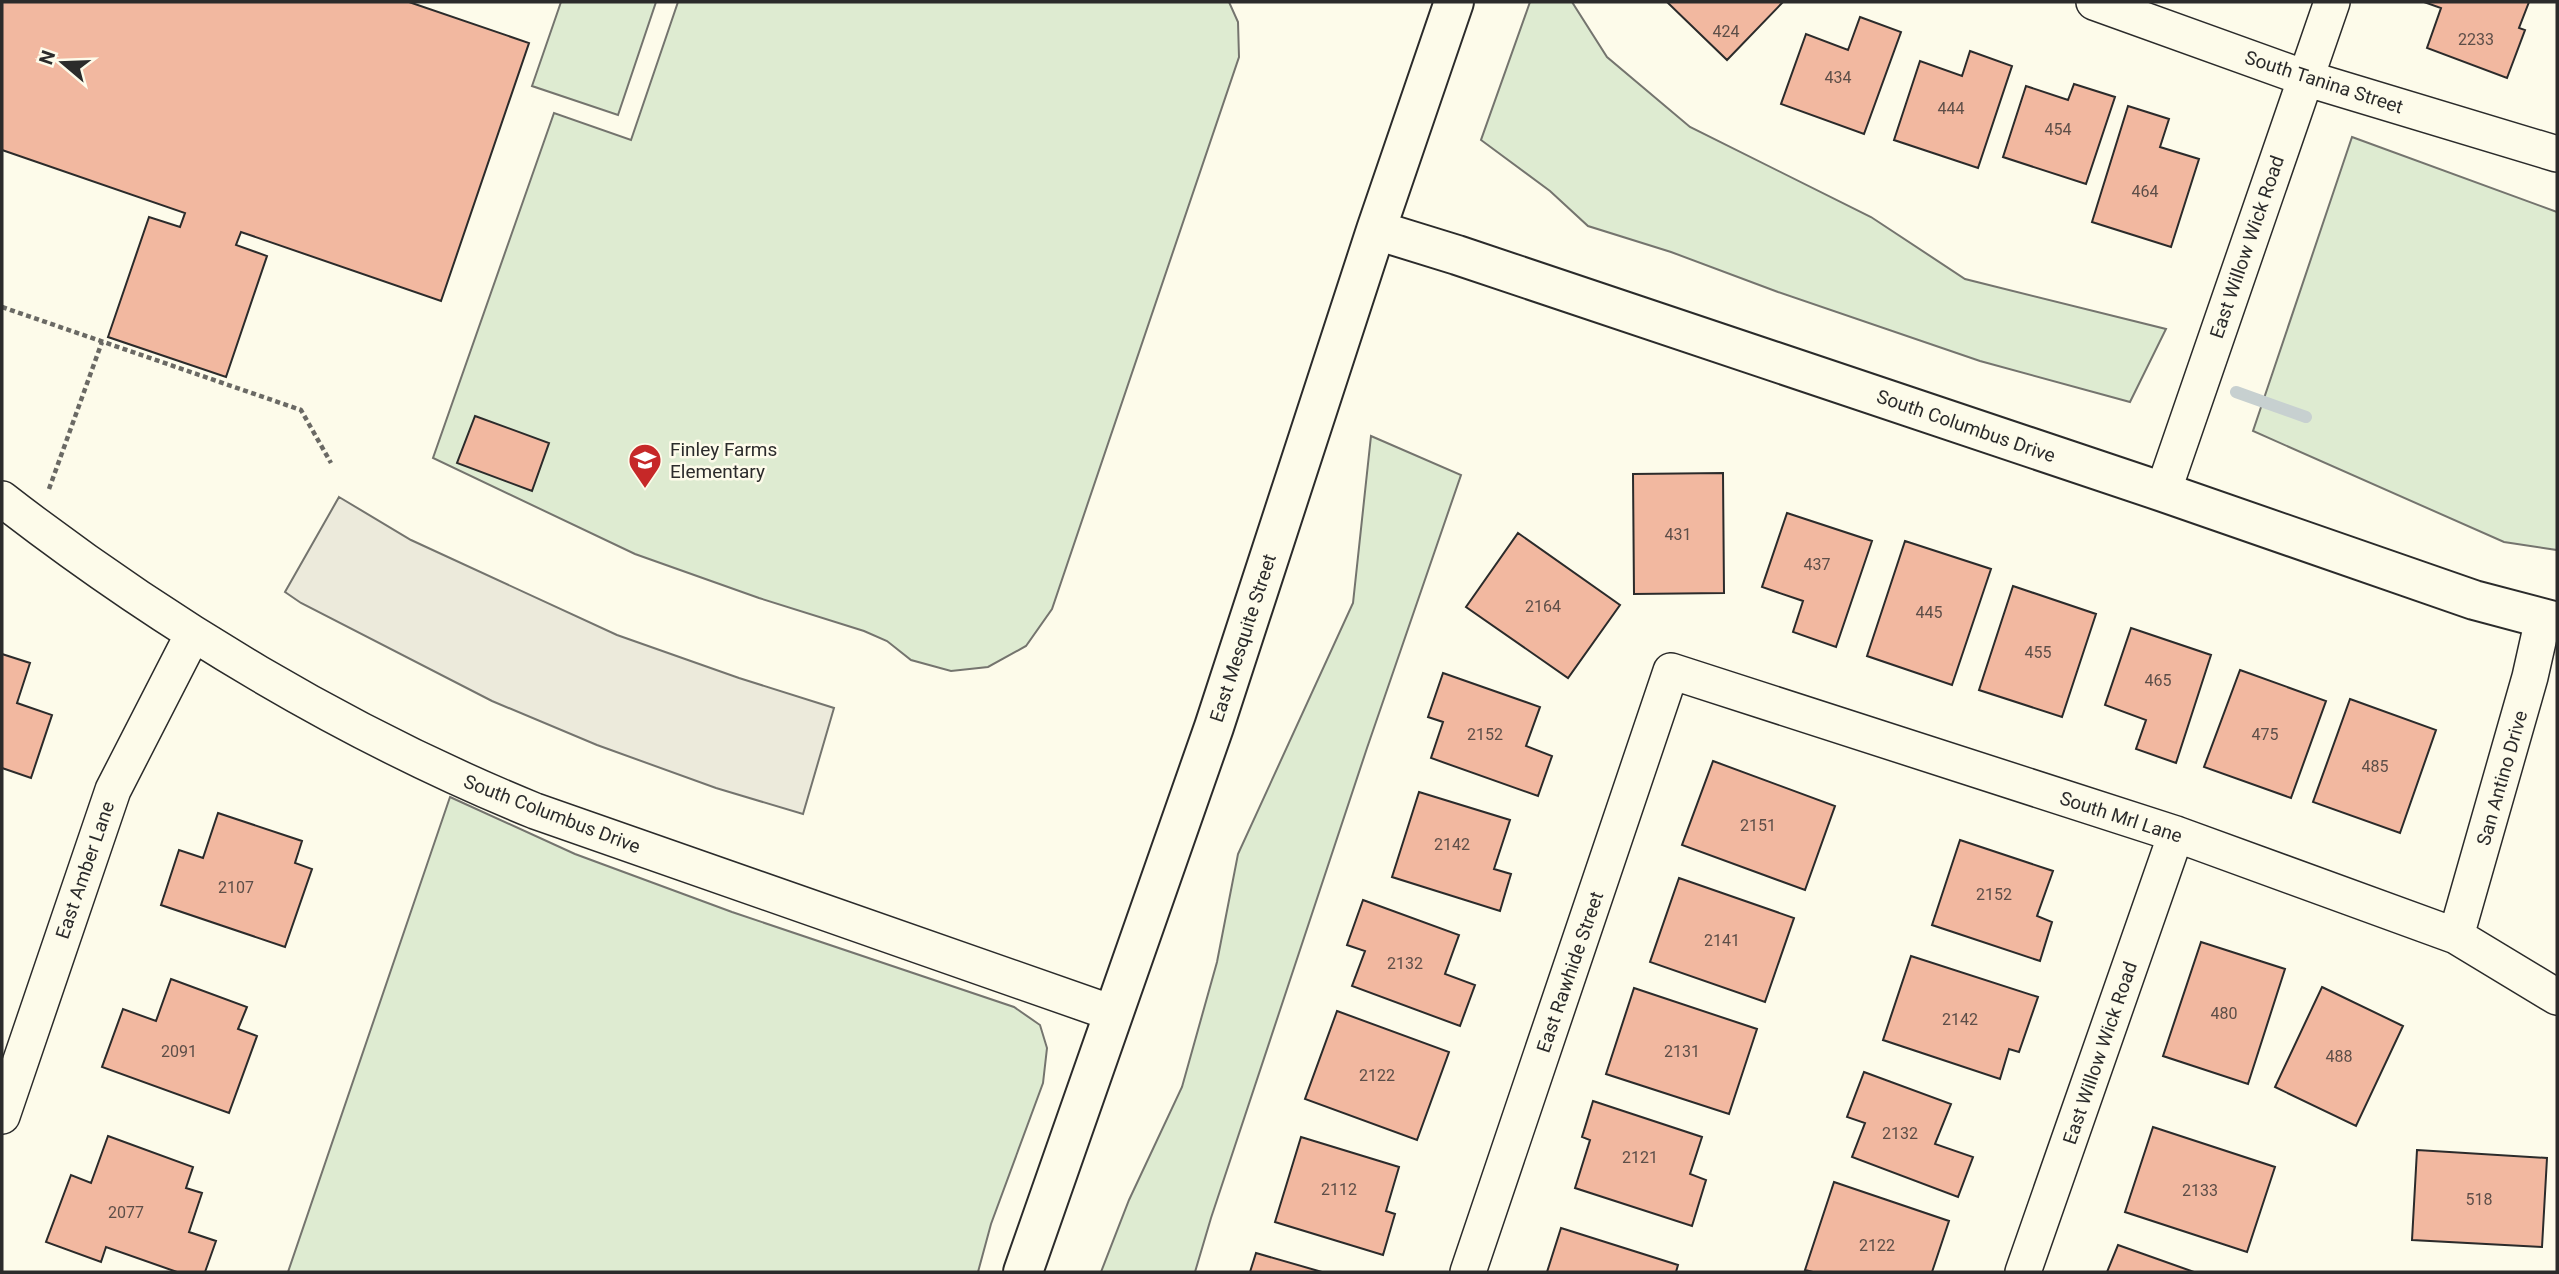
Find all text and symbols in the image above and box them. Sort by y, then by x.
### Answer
house number: 424 [1713,22,1739,41]
north arrow [28,28,98,98]
house number: 2233 [2458,30,2494,49]
street label: South Tanina Street [2242,46,2406,118]
text: N [34,48,60,68]
house number: 434 [1825,68,1851,87]
house number: 444 [1938,99,1964,118]
house number: 454 [2045,120,2071,139]
street label: East Willow Wick Road [2205,153,2289,341]
house number: 464 [2132,182,2158,201]
street label: South Columbus Drive [1874,385,2058,467]
place label: Finley Farms Elementary [670,438,777,483]
school or university icon: Finley Farms Elementary [626,441,664,490]
house number: 431 [1665,525,1691,544]
street label: East Mesquite Street [1205,551,1281,725]
house number: 437 [1804,555,1830,574]
house number: 2164 [1525,597,1561,616]
house number: 445 [1916,603,1942,622]
house number: 455 [2025,643,2051,662]
house number: 465 [2145,671,2171,690]
street label: San Antino Drive [2472,708,2532,848]
house number: 2152 [1467,725,1503,744]
house number: 475 [2252,725,2278,744]
house number: 485 [2362,757,2388,776]
street label: South Columbus Drive [460,770,644,858]
street label: South Mrl Lane [2057,786,2185,848]
street label: East Amber Lane [51,798,119,942]
house number: 2151 [1740,816,1776,835]
house number: 2142 [1434,835,1470,854]
house number: 2107 [218,878,254,897]
house number: 2152 [1976,885,2012,904]
street label: East Rawhide Street [1532,888,1608,1056]
house number: 2141 [1704,931,1740,950]
house number: 2132 [1387,954,1423,973]
street label: East Willow Wick Road [2058,959,2142,1147]
house number: 480 [2211,1004,2237,1023]
house number: 2142 [1942,1010,1978,1029]
house number: 2091 [161,1042,197,1061]
house number: 2131 [1664,1042,1700,1061]
house number: 488 [2326,1047,2352,1066]
house number: 2122 [1359,1066,1395,1085]
house number: 2132 [1882,1124,1918,1143]
house number: 2121 [1622,1148,1658,1167]
house number: 2112 [1321,1180,1357,1199]
house number: 2133 [2182,1181,2218,1200]
house number: 518 [2466,1190,2492,1209]
house number: 2077 [108,1203,144,1222]
house number: 2122 [1859,1236,1895,1255]

